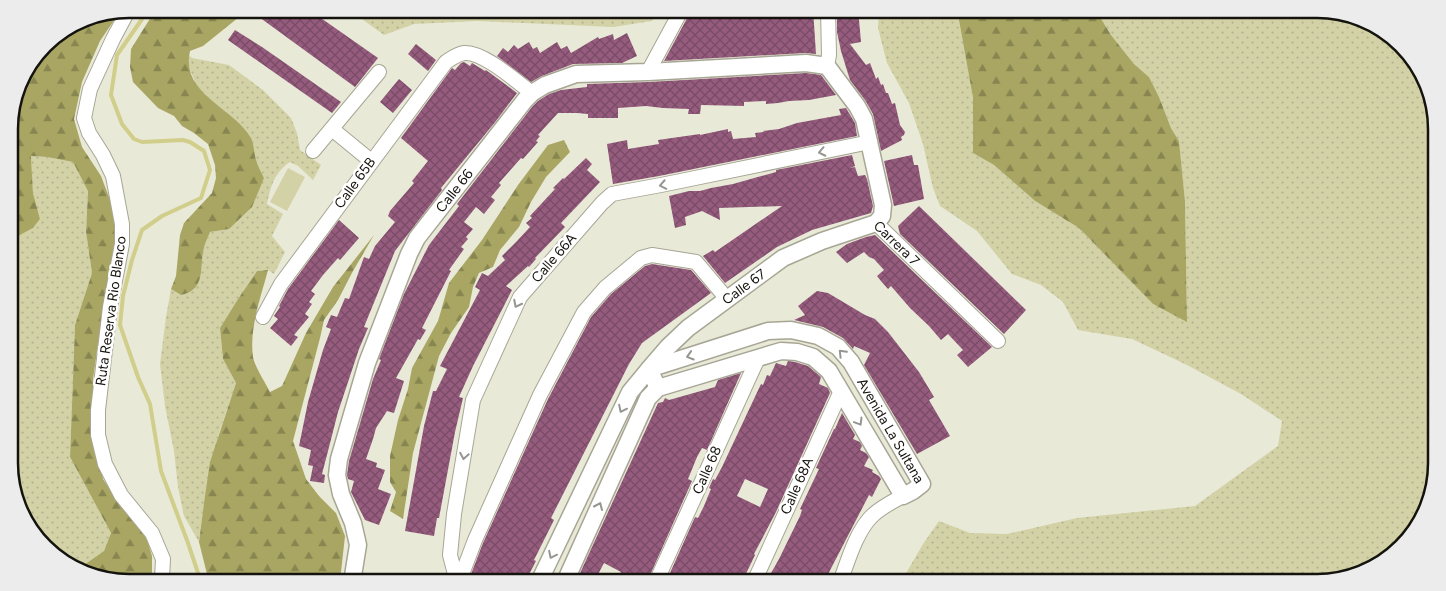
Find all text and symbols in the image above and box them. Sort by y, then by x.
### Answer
one-way arrow [818,146,827,157]
street label: Calle 65B [331,154,379,212]
street label: Calle 66 [432,165,476,216]
one-way arrow [659,179,667,190]
street label: Carrera 7 [870,217,924,269]
street label: Calle 66A [528,229,580,286]
street label: Ruta Reserva Rio Blanco [92,235,130,387]
street label: Calle 67 [719,265,770,309]
one-way arrow [513,299,523,308]
one-way arrow [839,349,848,358]
one-way arrow [686,350,695,360]
street label: Avenida La Sultana [854,375,928,486]
one-way arrow [618,404,628,413]
one-way arrow [853,416,863,425]
street label: Calle 68 [689,443,725,497]
one-way arrow [459,452,469,460]
street label: Calle 68A [777,454,817,517]
one-way arrow [593,502,604,511]
one-way arrow [547,550,558,559]

